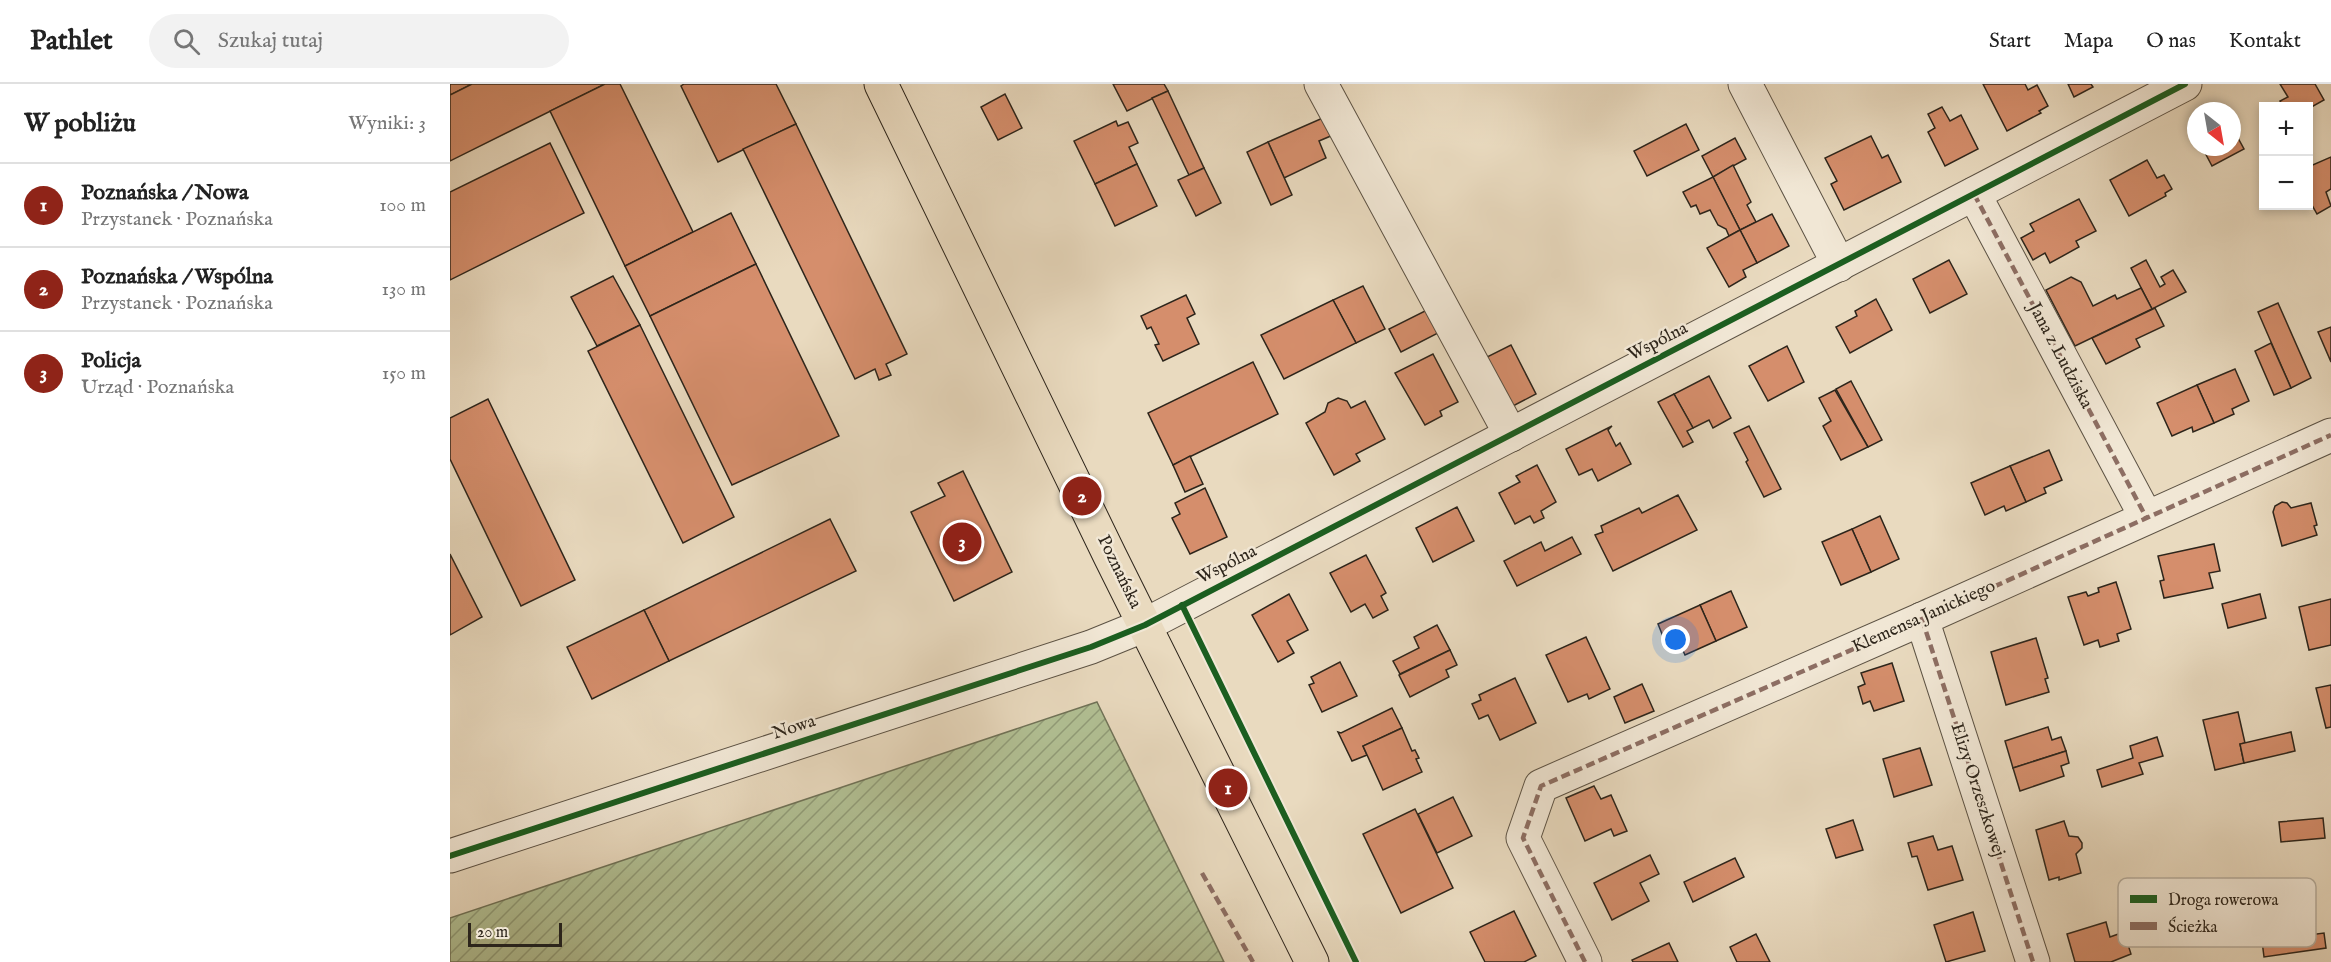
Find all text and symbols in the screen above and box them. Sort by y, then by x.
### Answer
search box [149,14,569,68]
text: Pathlet [30,24,113,59]
icon: search [170,25,203,58]
text: Szukaj tutaj [218,27,323,55]
text: Start [1989,28,2031,55]
text: Mapa [2064,28,2113,55]
text: O nas [2146,28,2196,55]
text: Kontakt [2229,28,2301,55]
north arrow [2187,102,2241,156]
map controls [2259,102,2313,210]
button: + [2259,102,2313,156]
text: W pobliżu [24,107,136,140]
text: Wyniki: 3 [348,111,426,136]
button: − [2259,156,2313,210]
text: Poznańska / Nowa [81,179,248,207]
text: 1 [40,193,47,218]
text: 100 m [379,193,426,218]
text: Przystanek · Poznańska [81,207,273,232]
text: Poznańska / Wspólna [81,263,273,291]
text: 2 [39,277,48,302]
text: 130 m [381,277,426,302]
text: Przystanek · Poznańska [81,291,273,316]
street label: Jana z Ludziska [2021,297,2098,413]
street label: Wspólna [1624,317,1692,367]
text: Policja [81,347,141,375]
text: 3 [40,361,47,386]
text: 150 m [382,361,426,386]
text: Urząd · Poznańska [81,375,234,400]
pin: 2 [1062,474,1102,518]
pin: 3 [942,520,982,564]
street label: Poznańska [1091,532,1147,613]
street label: Wspólna [1193,540,1261,590]
street label: Klemensa Janickiego [1849,575,2000,659]
your location [1661,625,1690,654]
street label: Nowa [769,710,819,746]
street label: Elizy Orzeszkowej [1945,720,2009,860]
pin: 1 [1208,766,1248,810]
legend [2118,878,2316,947]
text: Droga rowerowa [2168,891,2278,911]
text: Ścieżka [2168,916,2218,938]
scale bar [468,920,562,948]
text: 20 m [477,923,508,943]

